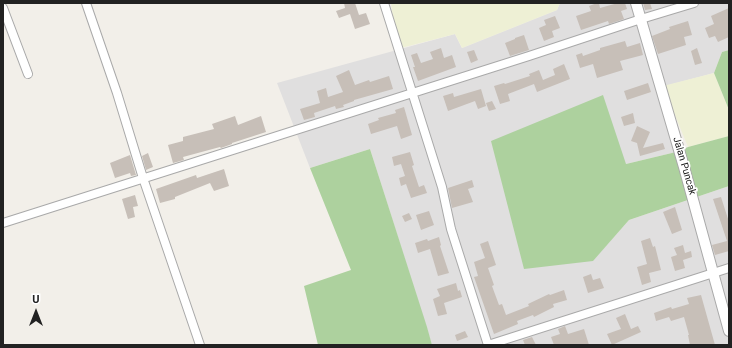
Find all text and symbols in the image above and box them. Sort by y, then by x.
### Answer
street label: Jalan Puncak [670,136,698,196]
north arrow [16,292,56,332]
text: U [32,293,40,306]

